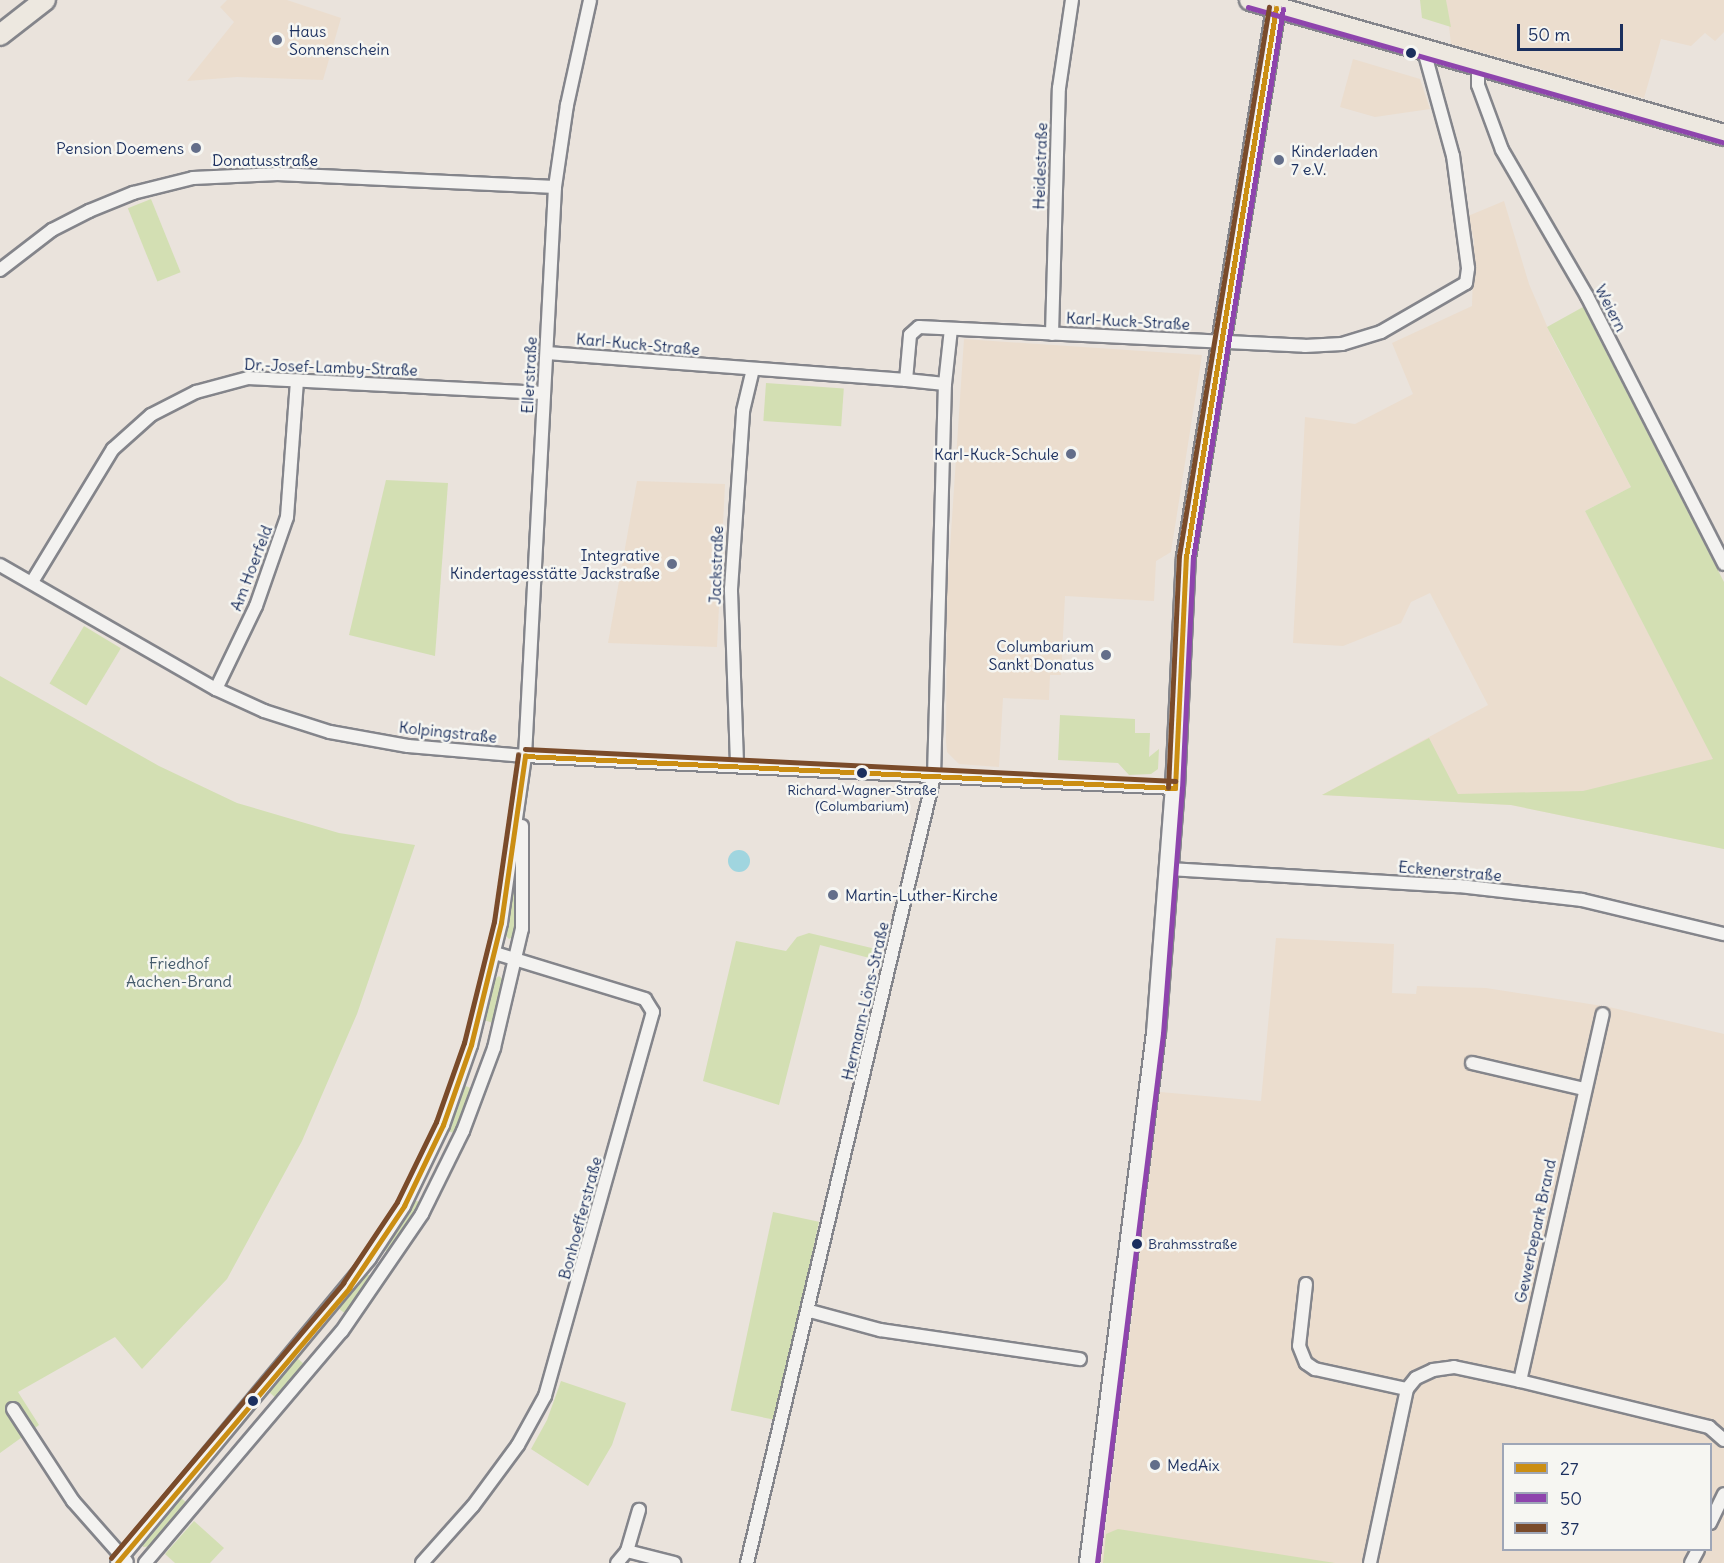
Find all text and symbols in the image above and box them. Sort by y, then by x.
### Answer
scale bar [1520,12,1626,50]
place label: Haus Sonnenschein [289,21,389,59]
text: 50 m [1528,23,1570,46]
marker: Haus Sonnenschein [270,33,284,47]
unlabelled marker [1405,47,1417,59]
street label: Heidestraße [1029,122,1051,210]
place label: Pension Doemens [56,138,184,158]
marker: Pension Doemens [189,141,203,155]
place label: Kinderladen 7 e.V. [1291,141,1378,179]
street label: Donatusstraße [212,150,318,170]
marker: Kinderladen 7 e.V. [1272,153,1286,167]
street label: Weiern [1591,281,1631,335]
street label: Karl-Kuck-Straße [1066,308,1190,334]
street label: Karl-Kuck-Straße [575,329,701,359]
street label: Ellerstraße [517,336,541,414]
street label: Dr.-Josef-Lamby-Straße [244,354,418,380]
place label: Karl-Kuck-Schule [934,444,1059,464]
marker: Karl-Kuck-Schule [1064,447,1078,461]
street label: Am Hoerfeld [226,522,276,614]
street label: Jackstraße [705,525,727,605]
place label: Integrative Kindertagesstätte Jackstraße [450,545,660,583]
marker: Integrative Kindertagesstätte Jackstraße [665,557,679,571]
place label: Columbarium Sankt Donatus [989,636,1094,674]
marker: Columbarium Sankt Donatus [1099,648,1113,662]
street label: Kolpingstraße [398,717,498,747]
marker: Richard-Wagner-Straße (Columbarium) [856,767,868,779]
place label: Richard-Wagner-Straße (Columbarium) [787,782,937,814]
street label: Eckenerstraße [1397,857,1503,885]
place label: Martin-Luther-Kirche [845,885,998,905]
marker: Martin-Luther-Kirche [826,888,840,902]
street label: Hermann-Löns-Straße [837,920,893,1082]
park label: Friedhof Aachen-Brand [126,953,232,991]
street label: Bonhoefferstraße [554,1155,606,1281]
street label: Gewerbepark Brand [1510,1157,1560,1305]
place label: Brahmsstraße [1148,1236,1237,1252]
marker: Brahmsstraße [1131,1238,1143,1250]
unlabelled marker [247,1395,259,1407]
legend [1502,1443,1712,1551]
place label: MedAix [1167,1455,1220,1475]
text: 27 [1560,1457,1579,1480]
marker: MedAix [1148,1458,1162,1472]
text: 50 [1560,1487,1582,1510]
text: 37 [1560,1517,1579,1540]

